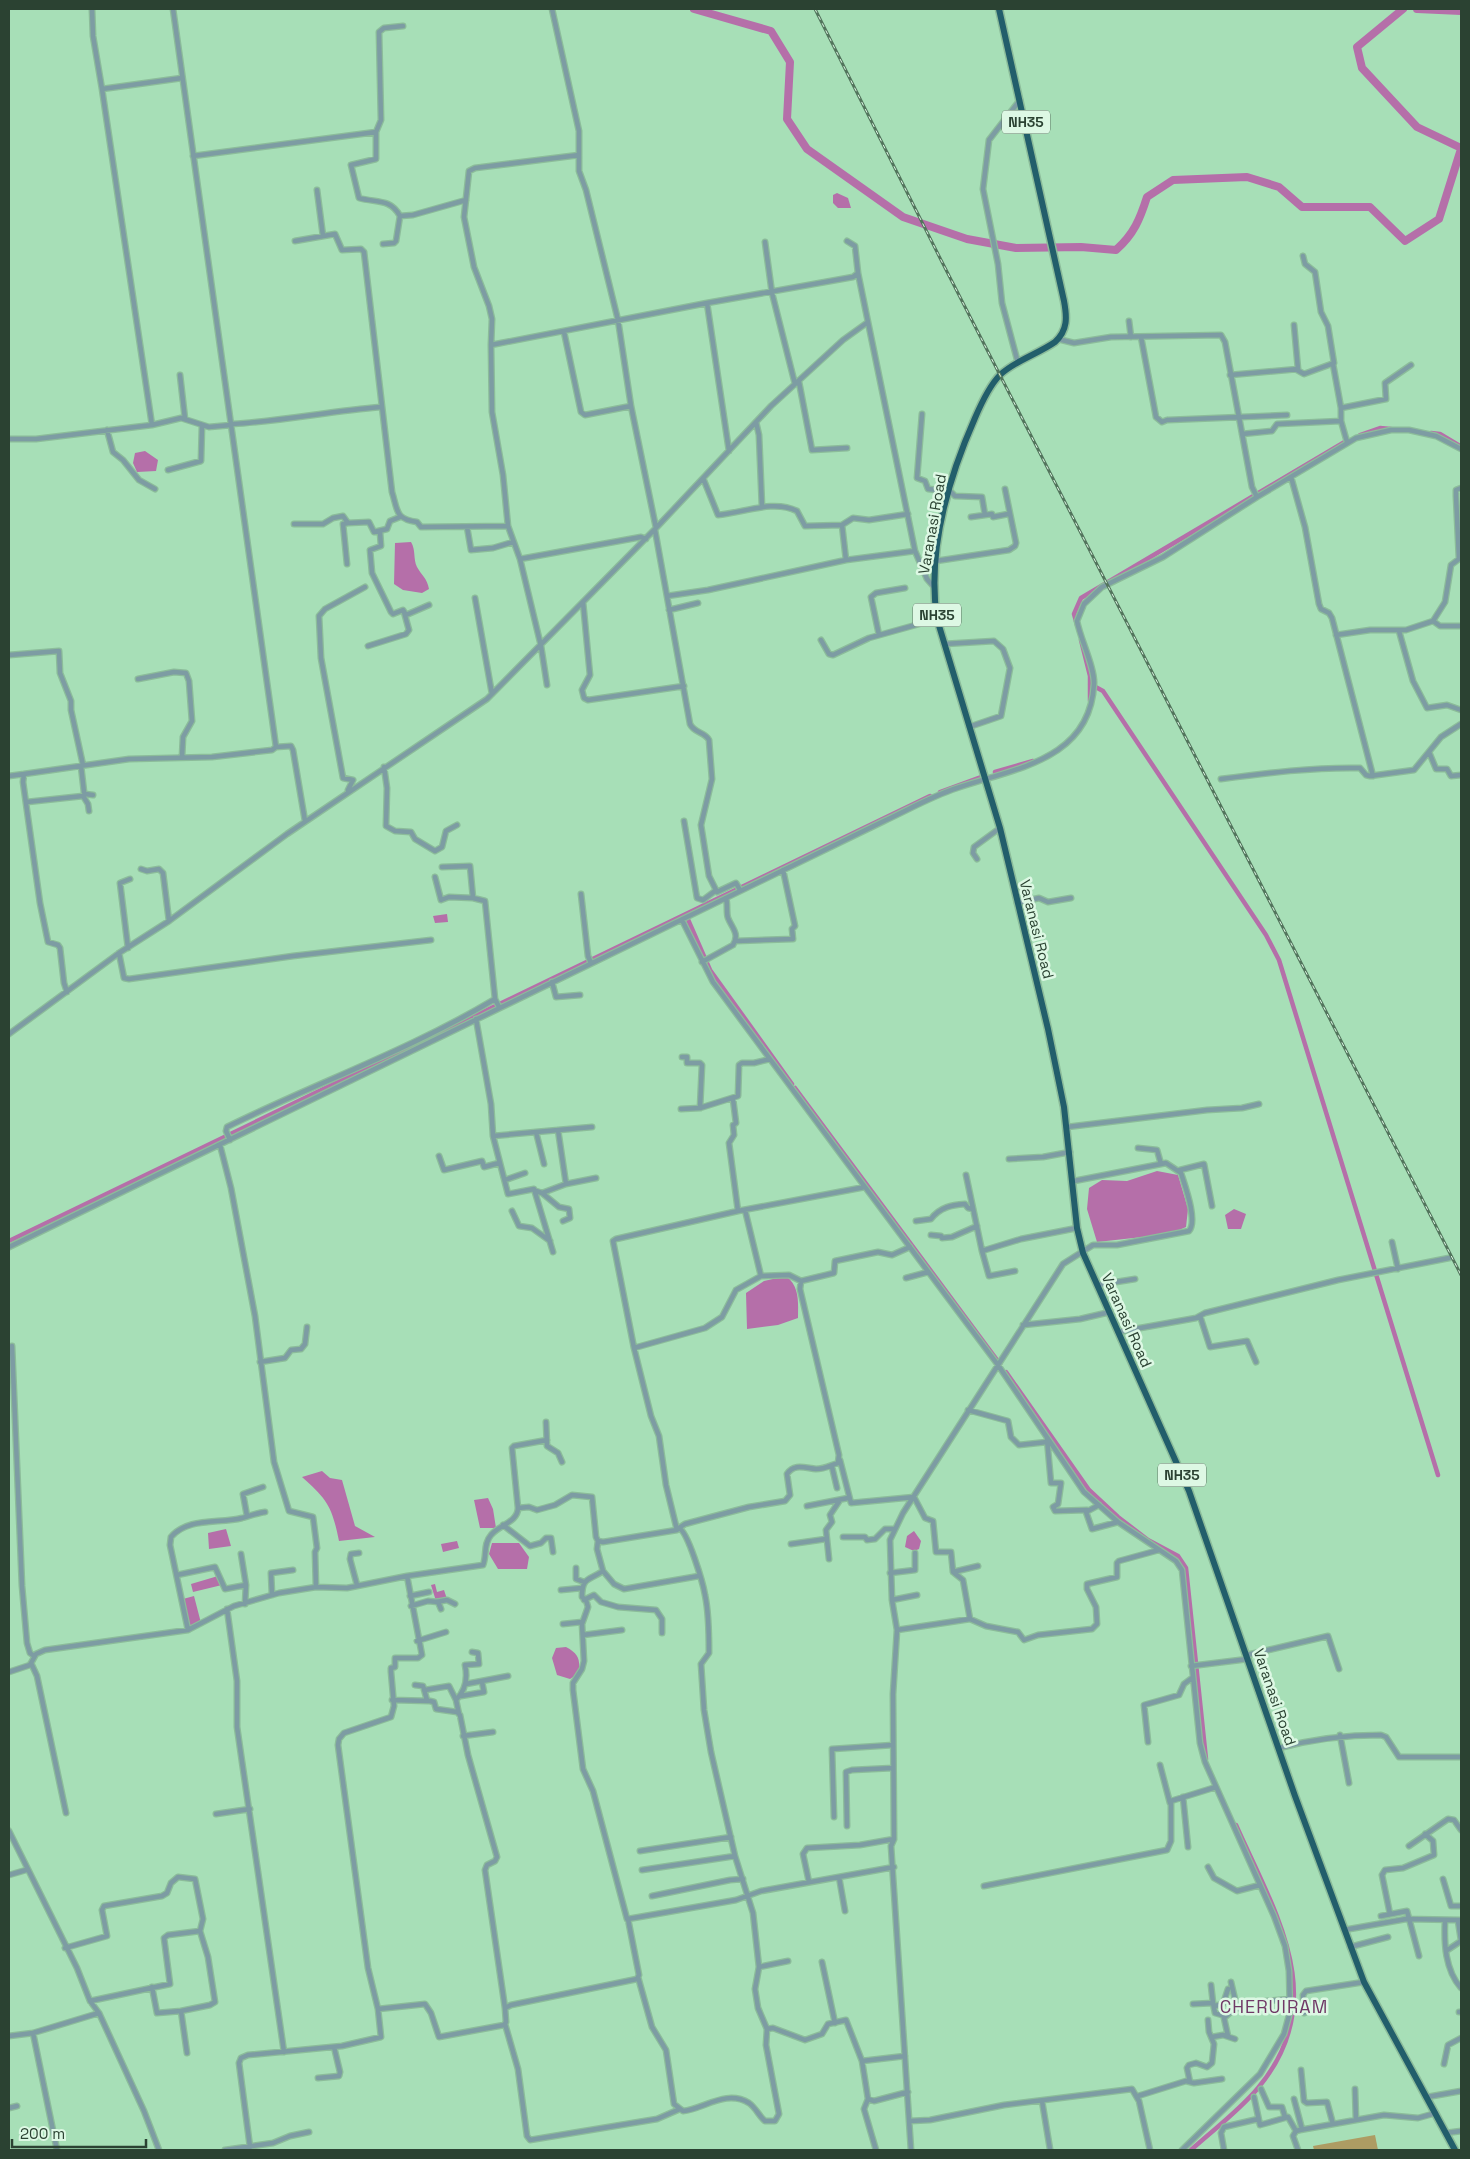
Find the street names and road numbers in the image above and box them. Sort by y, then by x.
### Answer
road number: NH35 [1002,110,1050,134]
street label: Varanasi Road [914,472,950,576]
road number: NH35 [913,604,961,626]
street label: Varanasi Road [1016,877,1058,981]
street label: Varanasi Road [1098,1270,1156,1370]
road number: NH35 [1158,1464,1206,1486]
street label: Varanasi Road [1250,1646,1300,1748]

